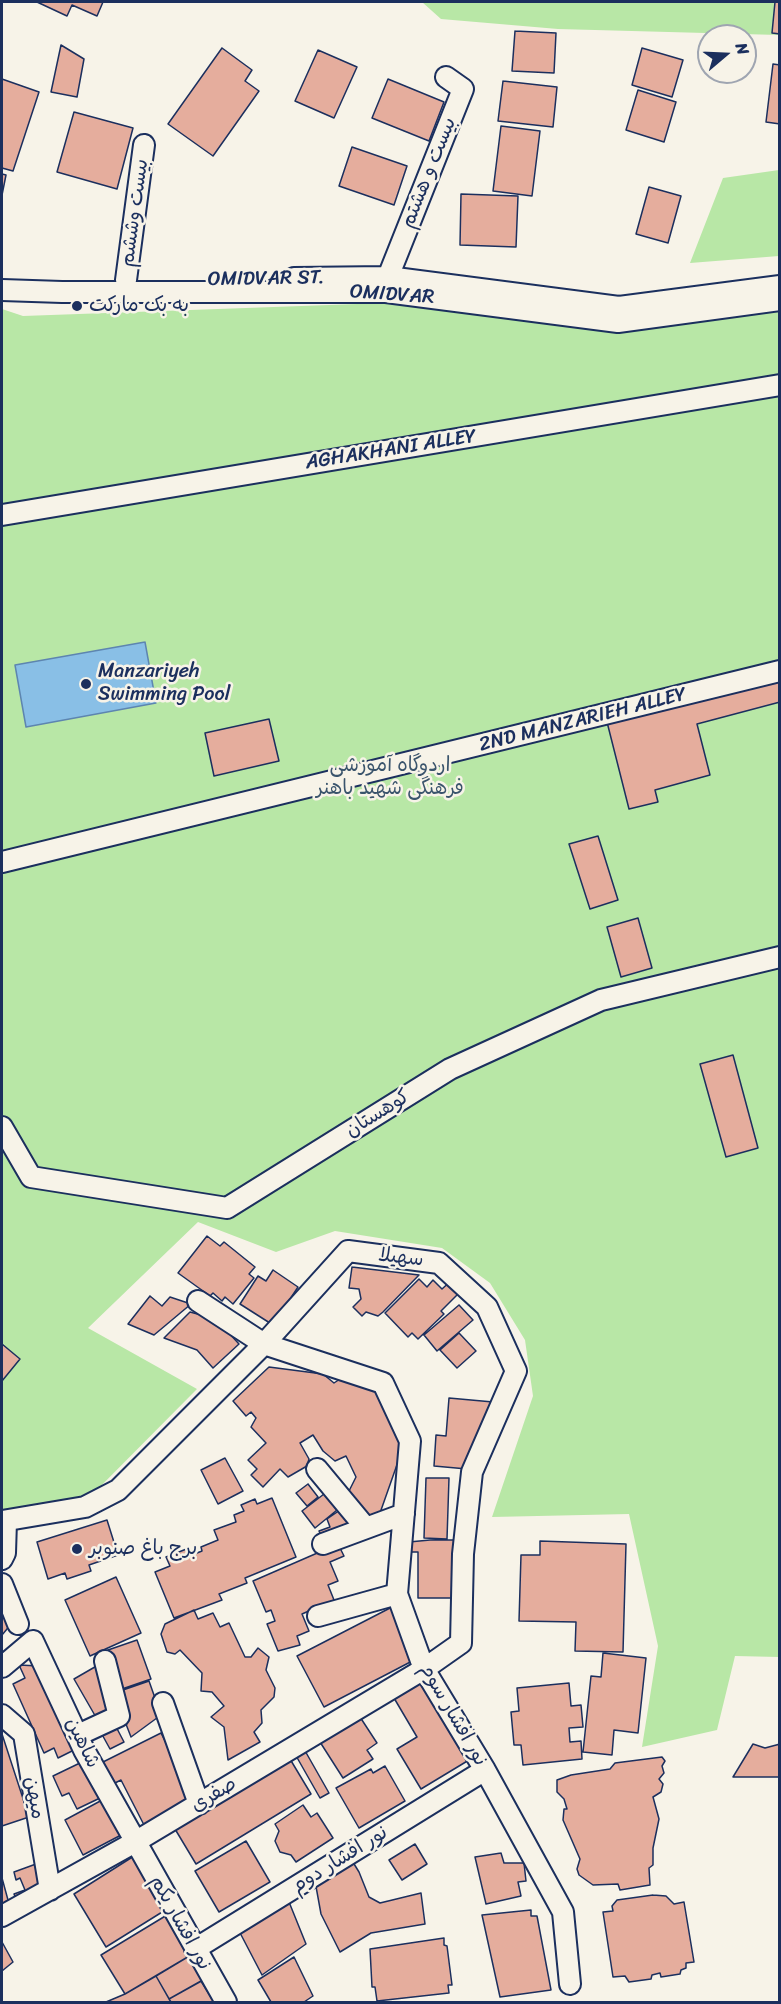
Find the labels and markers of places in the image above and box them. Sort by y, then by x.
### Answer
place label: به بک مارکت [89,294,189,318]
marker: به بک مارکت [70,299,84,313]
place label: Manzariyeh Swimming Pool [98,660,230,707]
marker: Manzariyeh Swimming Pool [79,677,93,691]
place label: برج باغ صنوبر [89,1537,197,1561]
marker: برج باغ صنوبر [70,1542,84,1556]

